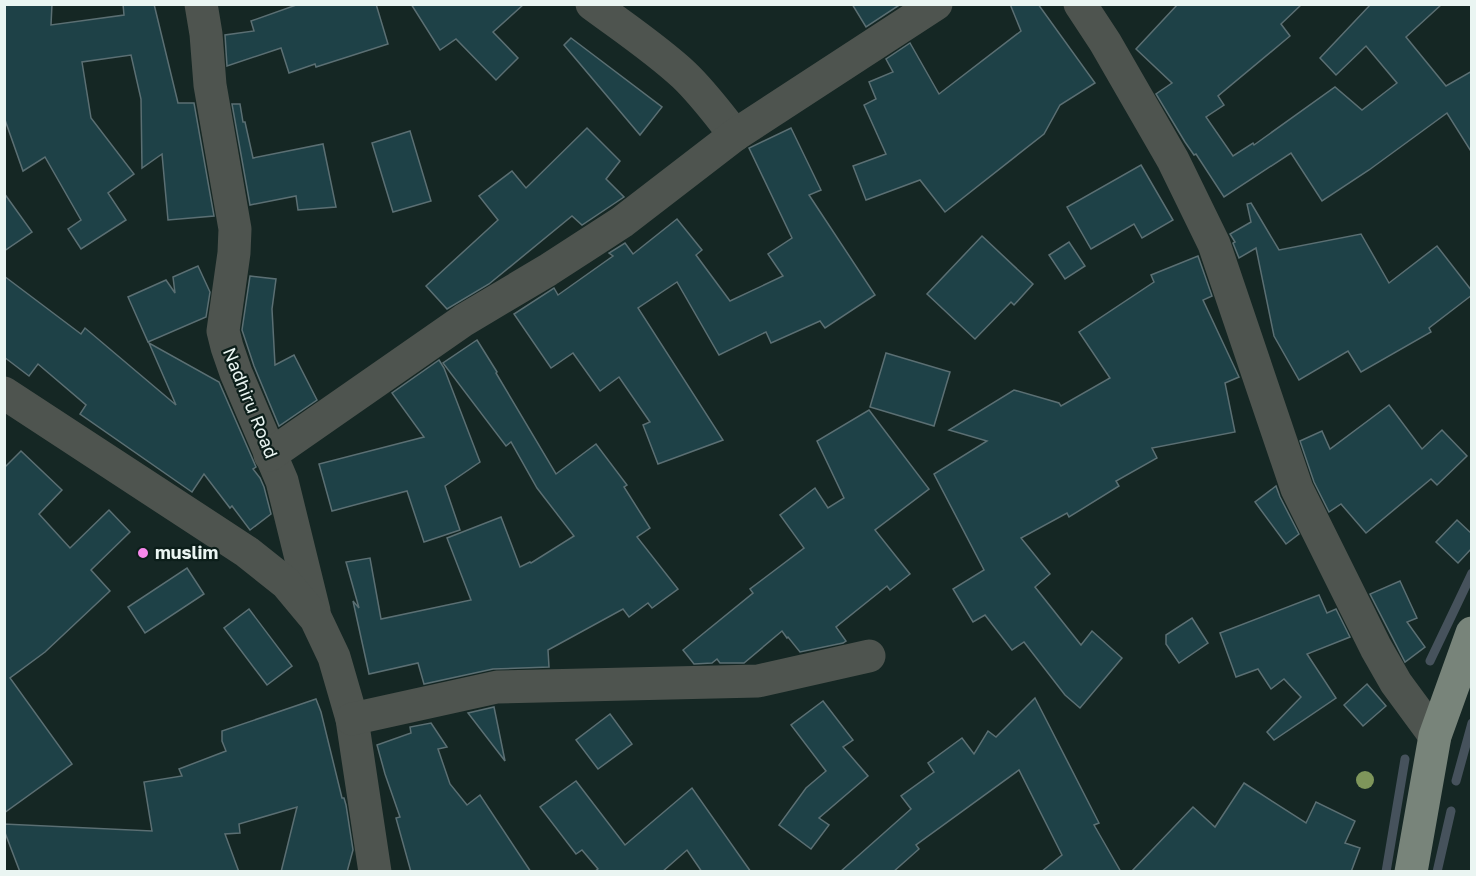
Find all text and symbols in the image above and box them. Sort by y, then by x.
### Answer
street label: Nadhiru Road [219,344,283,461]
place label: muslim [155,541,218,563]
marker: muslim [136,546,150,560]

